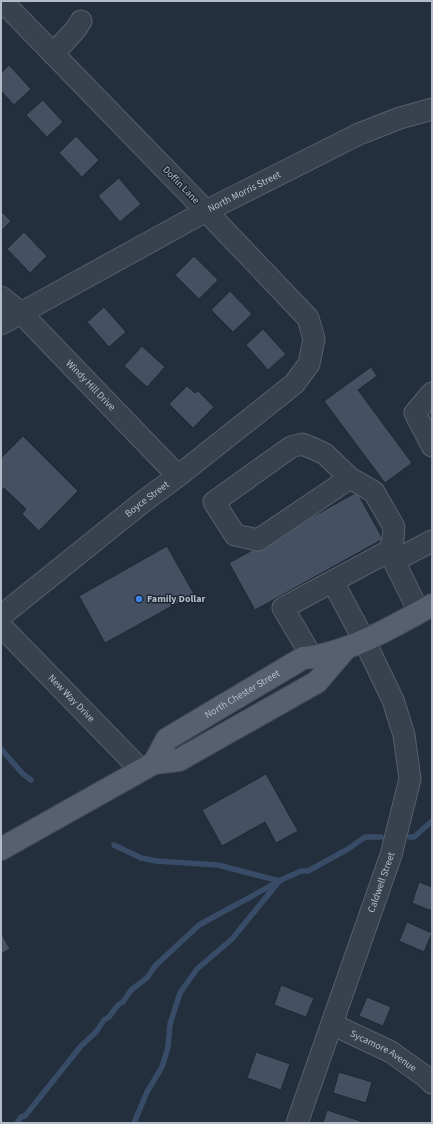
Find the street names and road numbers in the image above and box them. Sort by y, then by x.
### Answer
street label: Doffin Lane [159,163,203,207]
street label: North Morris Street [206,167,284,216]
street label: Windy Hill Drive [63,357,119,414]
street label: Boyce Street [122,477,173,521]
street label: North Chester Street [202,666,283,722]
street label: New Way Drive [45,671,98,725]
street label: Caldwell Street [364,850,399,915]
street label: Sycamore Avenue [348,1027,419,1075]

